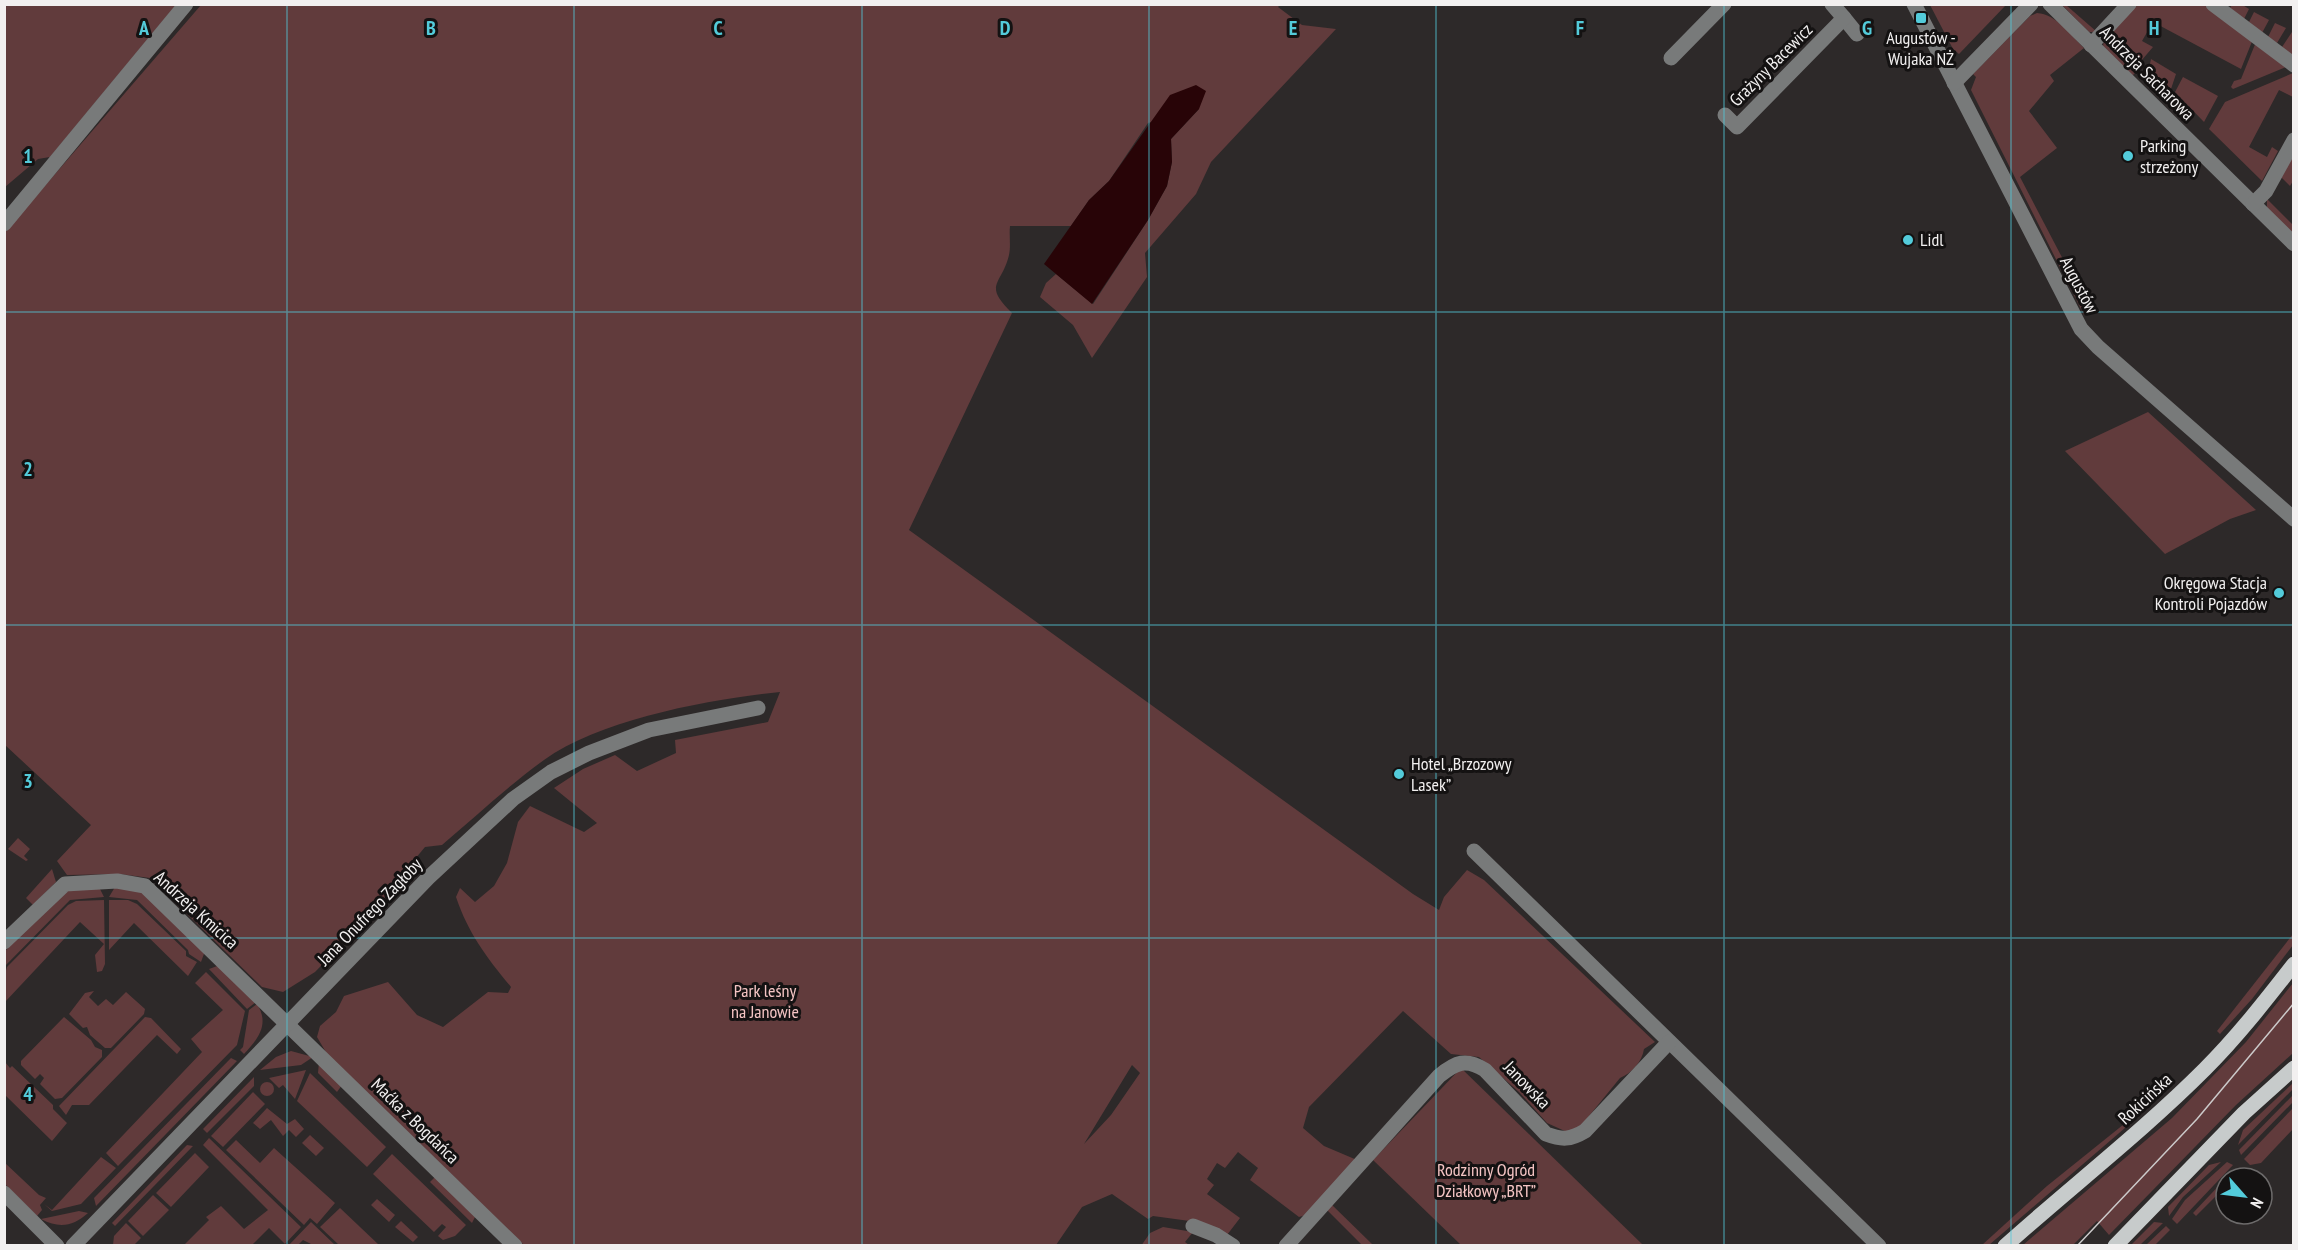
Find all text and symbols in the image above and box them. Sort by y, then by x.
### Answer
marker: Augustów - Wujaka NŻ [1914,11,1928,25]
text: A [138,15,150,41]
text: B [426,15,436,41]
text: C [713,15,723,41]
text: D [1000,15,1011,41]
text: E [1289,15,1297,41]
text: F [1576,15,1584,41]
text: G [1862,15,1872,41]
text: H [2149,15,2159,41]
street label: Grażyny Bacewicz [1724,18,1817,111]
street label: Andrzeja Sacharowa [2095,20,2200,125]
place label: Augustów - Wujaka NŻ [1886,26,1956,70]
place label: Parking strzeżony [2140,134,2198,178]
text: 1 [23,143,33,169]
marker: Parking strzeżony [2121,149,2135,163]
place label: Lidl [1920,228,1944,251]
marker: Lidl [1901,233,1915,247]
street label: Augustów [2055,252,2104,317]
text: 2 [23,456,33,482]
place label: Okręgowa Stacja Kontroli Pojazdów [2155,571,2267,615]
marker: Okręgowa Stacja Kontroli Pojazdów [2272,586,2286,600]
place label: Hotel „Brzozowy Lasek” [1411,752,1512,796]
marker: Hotel „Brzozowy Lasek” [1392,767,1406,781]
text: 3 [23,768,33,794]
street label: Jana Onufrego Zagłoby [312,853,427,971]
street label: Andrzeja Kmicica [149,866,243,954]
park label: Park leśny na Janowie [731,979,799,1023]
street label: Janowska [1498,1055,1556,1113]
street label: Rokicińska [2113,1068,2176,1129]
street label: Maćka z Bogdańca [367,1073,464,1168]
text: 4 [23,1081,33,1107]
park label: Rodzinny Ogród Działkowy „BRT” [1436,1158,1536,1202]
north arrow [2214,1166,2274,1226]
text: N [2246,1195,2268,1212]

